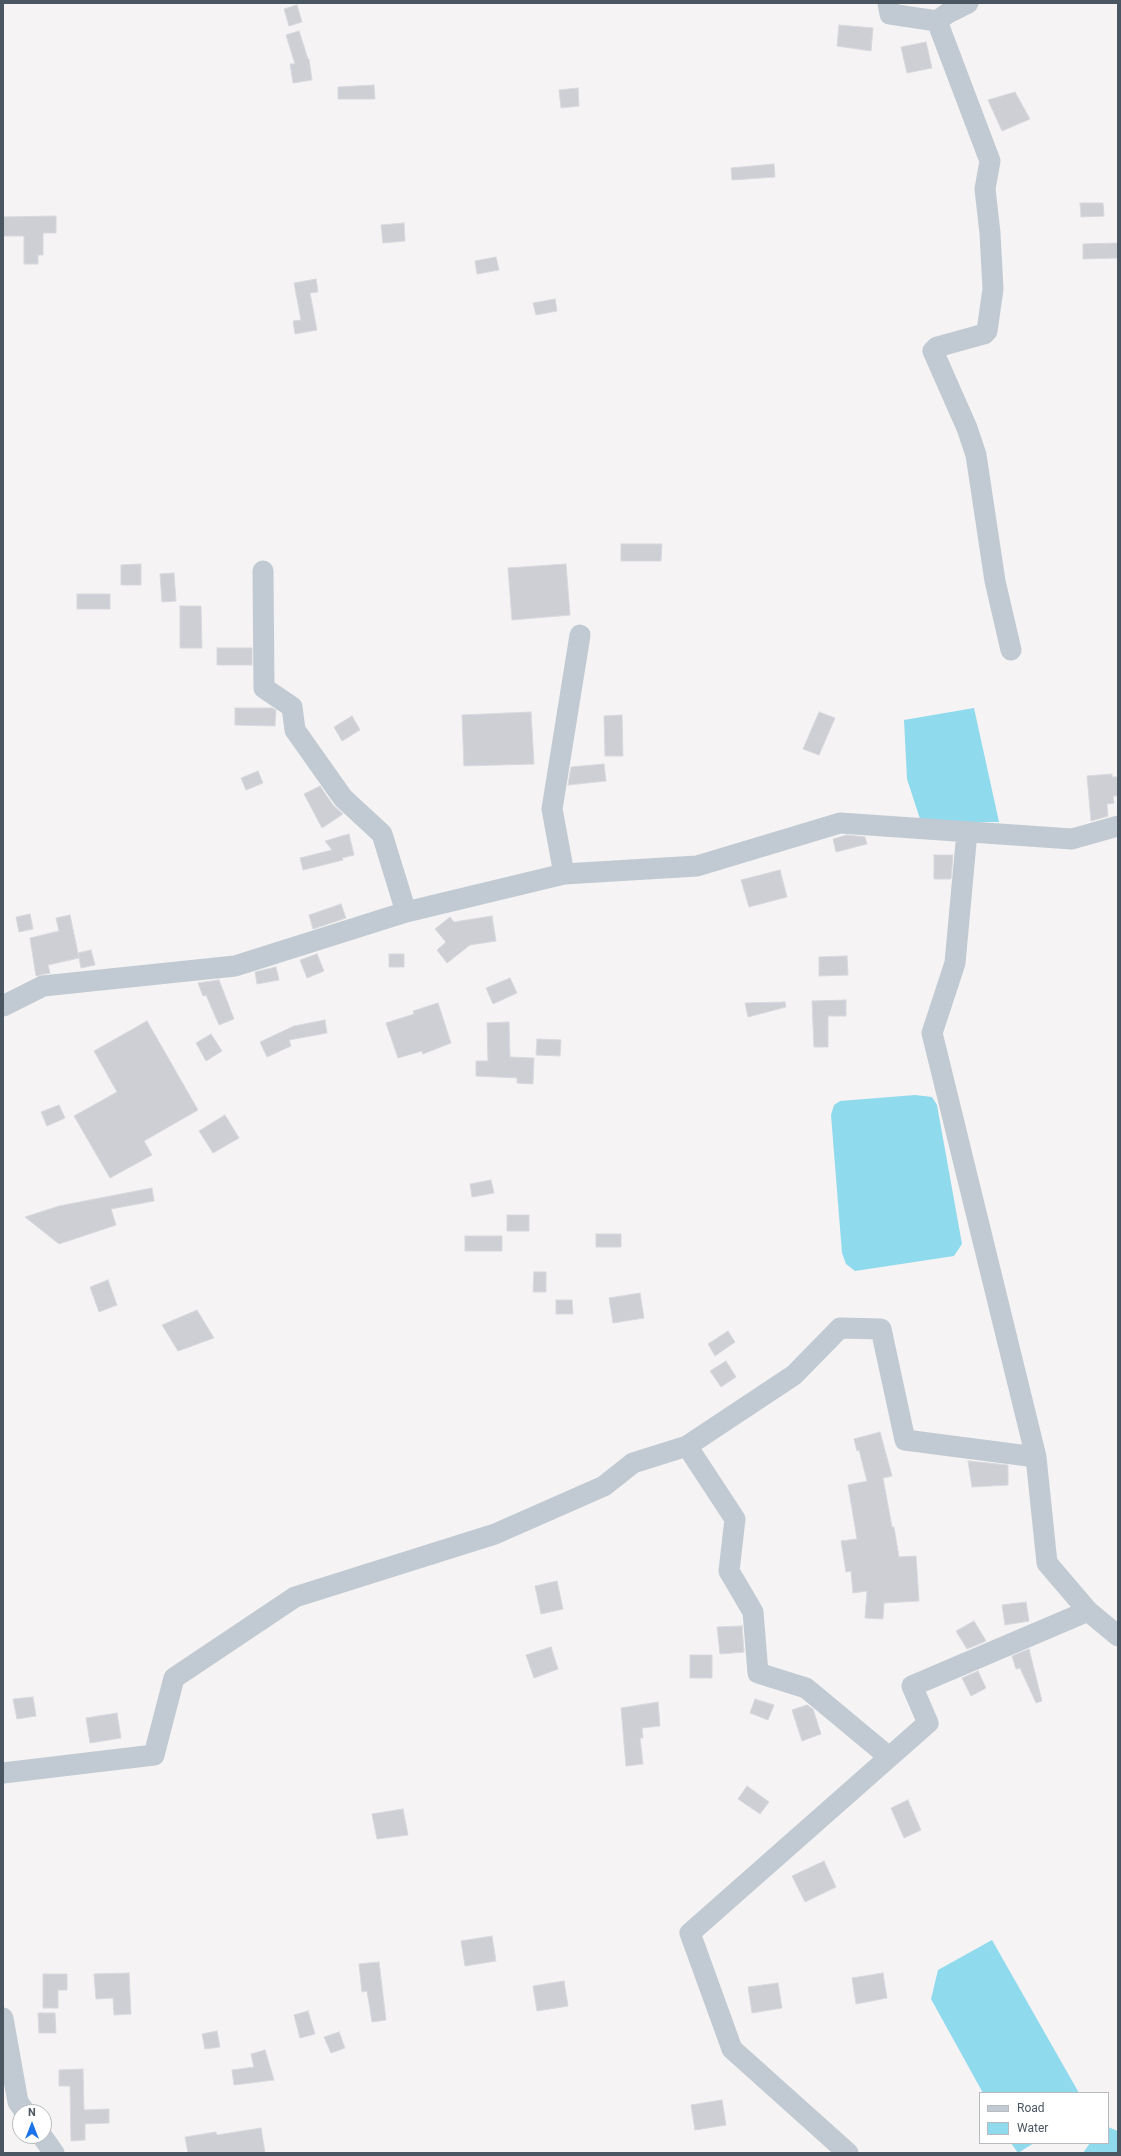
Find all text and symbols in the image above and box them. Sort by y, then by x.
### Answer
legend [979,2092,1109,2144]
text: Road [1017,2101,1045,2115]
north arrow [12,2104,52,2144]
text: N [28,2106,36,2119]
text: Water [1017,2121,1048,2135]

